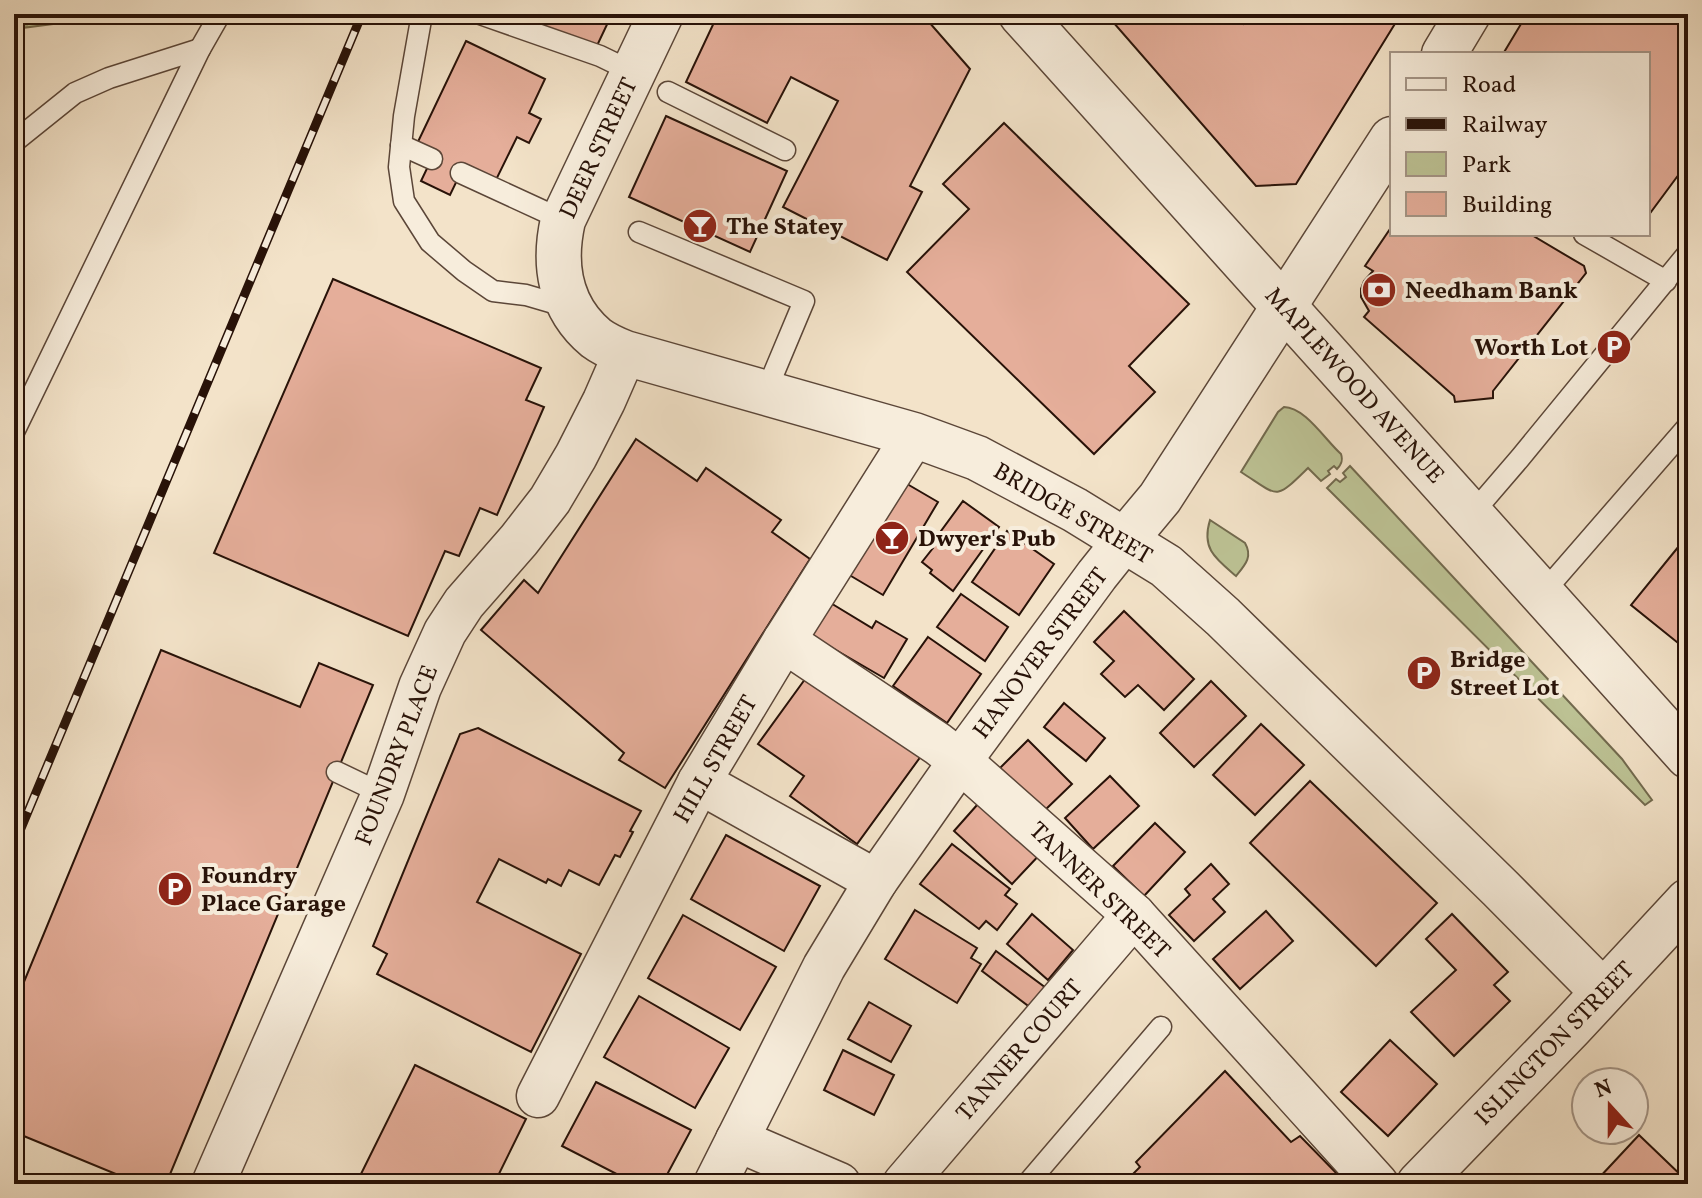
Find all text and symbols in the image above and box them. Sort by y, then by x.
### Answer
legend [1390,52,1650,236]
text: Road [1462,69,1516,103]
street label: DEER STREET [552,73,647,225]
text: Railway [1462,109,1548,143]
text: Park [1462,149,1511,183]
text: Building [1462,189,1552,223]
bar icon: The Statey [681,207,719,245]
place label: The Statey [726,211,844,245]
bank icon: Needham Bank [1360,271,1398,309]
place label: Needham Bank [1405,275,1578,309]
street label: MAPLEWOOD AVENUE [1256,281,1451,492]
parking icon: Worth Lot [1595,328,1633,366]
place label: Worth Lot [1474,332,1588,366]
street label: BRIDGE STREET [986,455,1158,574]
bar icon: Dwyer's Pub [873,519,911,557]
place label: Dwyer's Pub [918,523,1056,557]
street label: HANOVER STREET [966,562,1117,747]
place label: Bridge Street Lot [1450,644,1559,706]
parking icon: Bridge Street Lot [1405,654,1443,692]
street label: FOUNDRY PLACE [348,661,448,851]
street label: HILL STREET [666,690,767,830]
street label: TANNER STREET [1020,815,1177,968]
place label: Foundry Place Garage [201,860,346,922]
parking icon: Foundry Place Garage [156,870,194,908]
street label: ISLINGTON STREET [1468,955,1640,1131]
street label: TANNER COURT [949,973,1092,1130]
north arrow [1570,1066,1650,1146]

